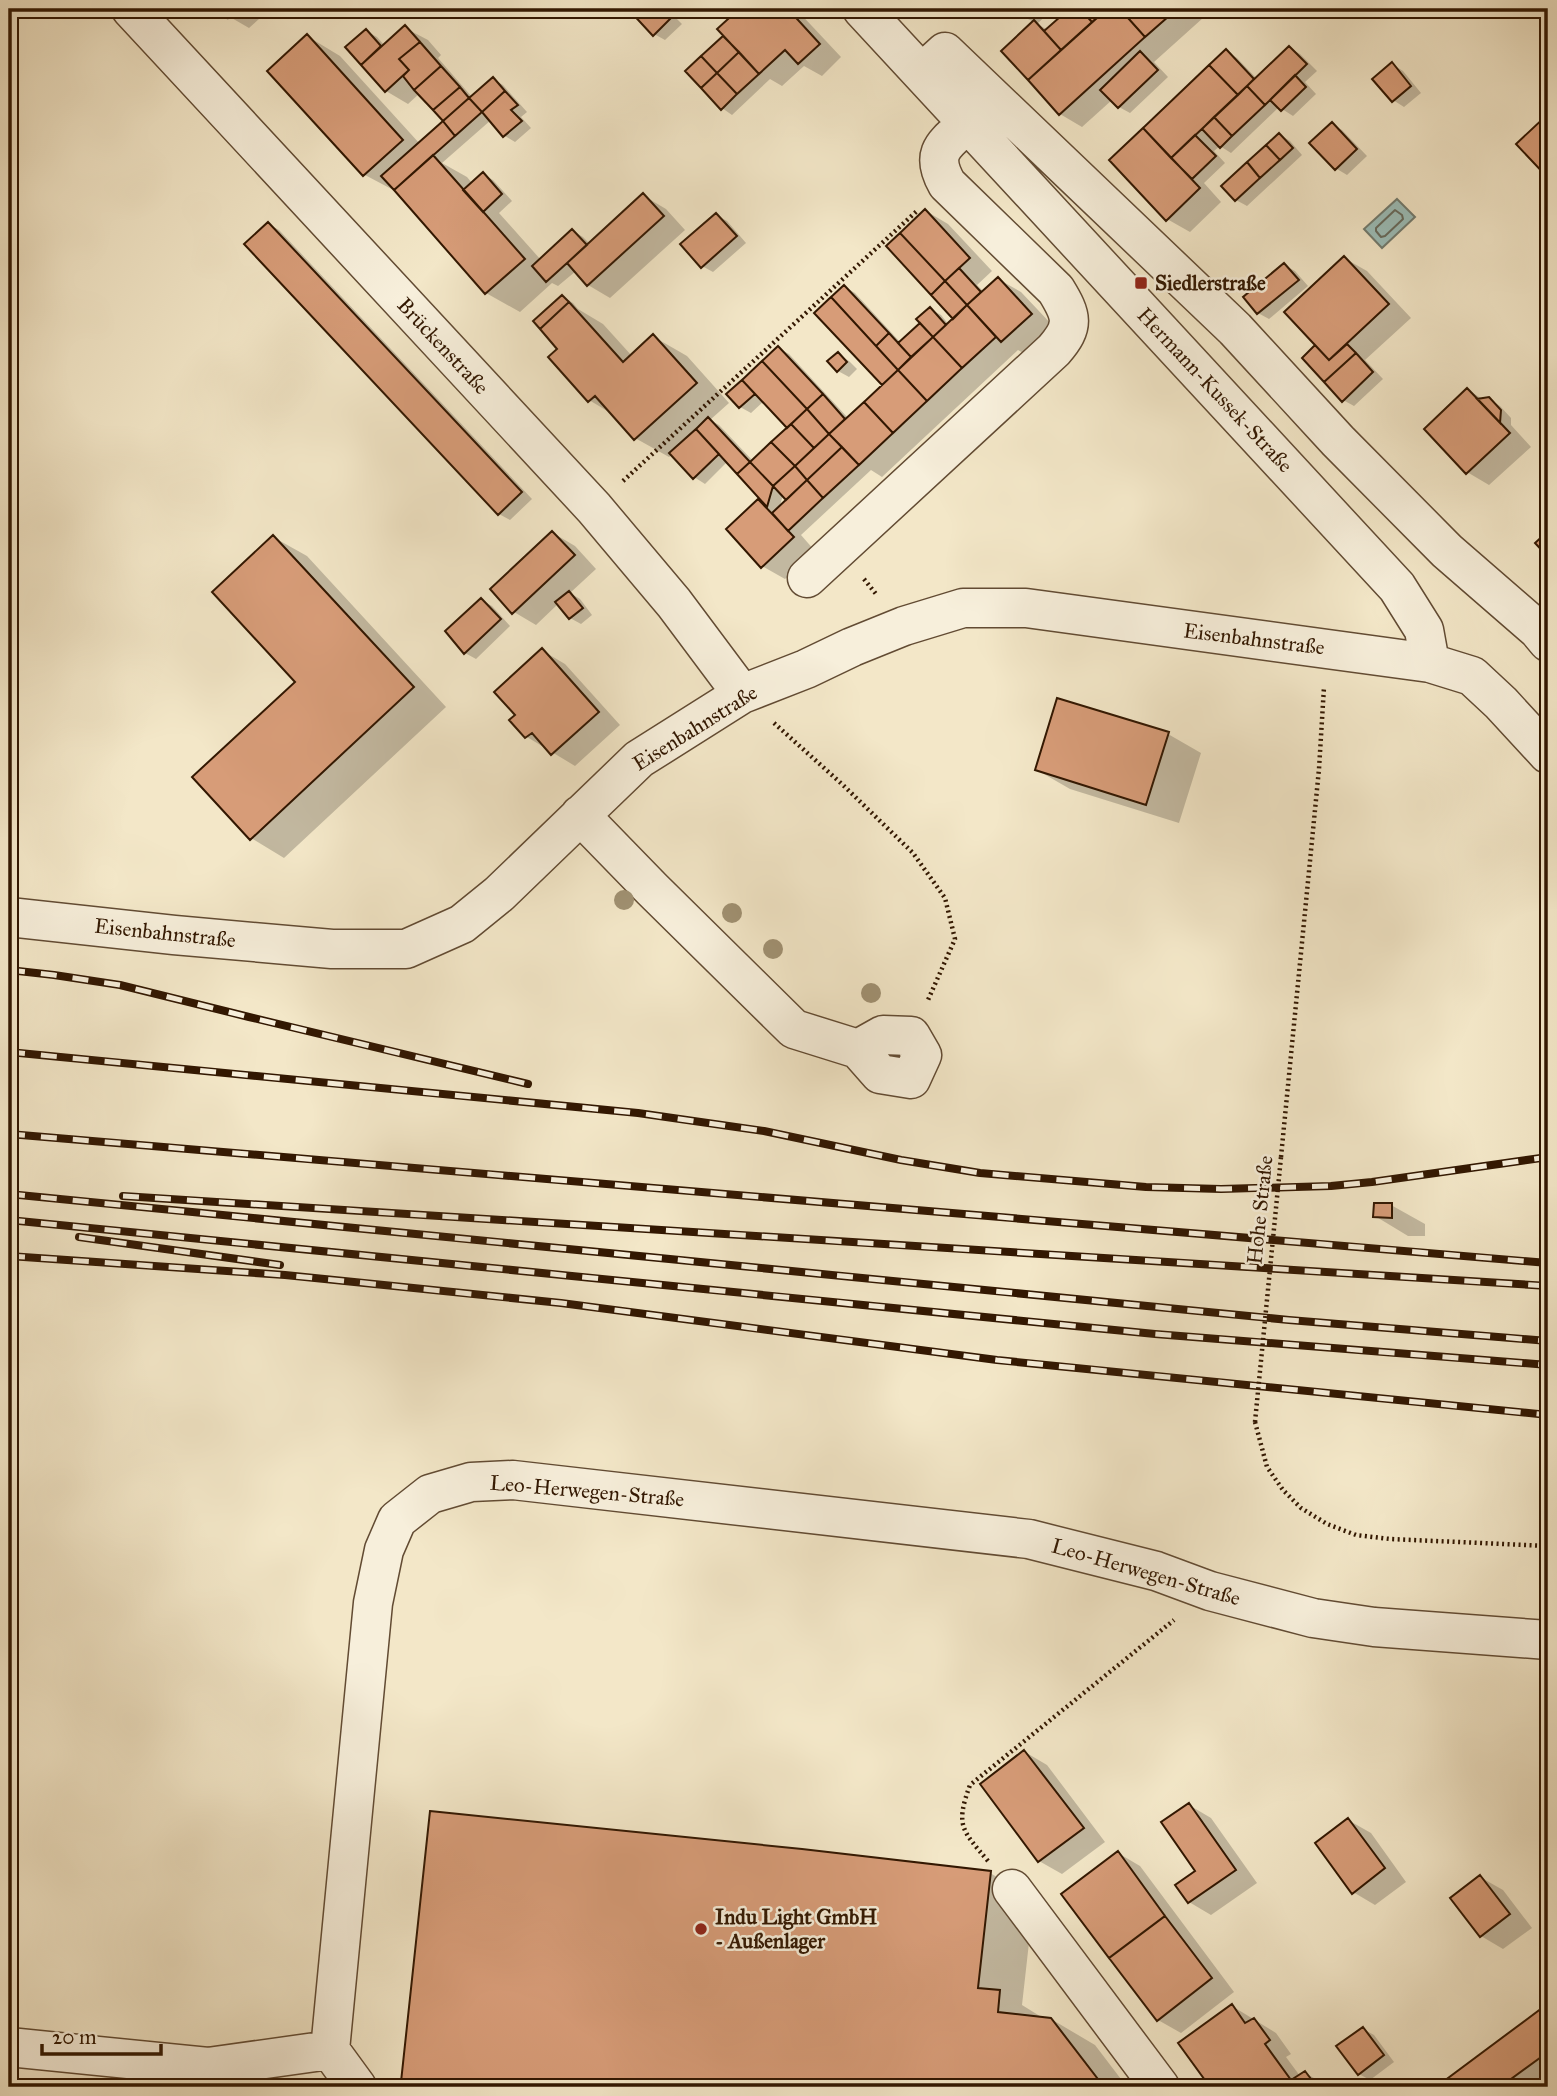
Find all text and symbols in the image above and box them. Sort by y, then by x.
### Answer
place label: Siedlerstraße [1155,270,1266,296]
marker: Siedlerstraße [1133,275,1149,291]
street label: Brückenstraße [392,292,495,400]
street label: Hermann-Kussek-Straße [1132,302,1298,478]
street label: Eisenbahnstraße [1182,617,1326,661]
street label: Eisenbahnstraße [628,679,762,777]
street label: Eisenbahnstraße [93,913,237,953]
street label: Hohe Straße [1241,1154,1279,1266]
street label: Leo-Herwegen-Straße [489,1470,686,1512]
street label: Leo-Herwegen-Straße [1049,1533,1244,1611]
place label: Indu Light GmbH - Außenlager [715,1904,877,1954]
marker: Indu Light GmbH - Außenlager [693,1921,709,1937]
scale bar [42,2012,161,2056]
text: 20 m [52,2024,97,2050]

